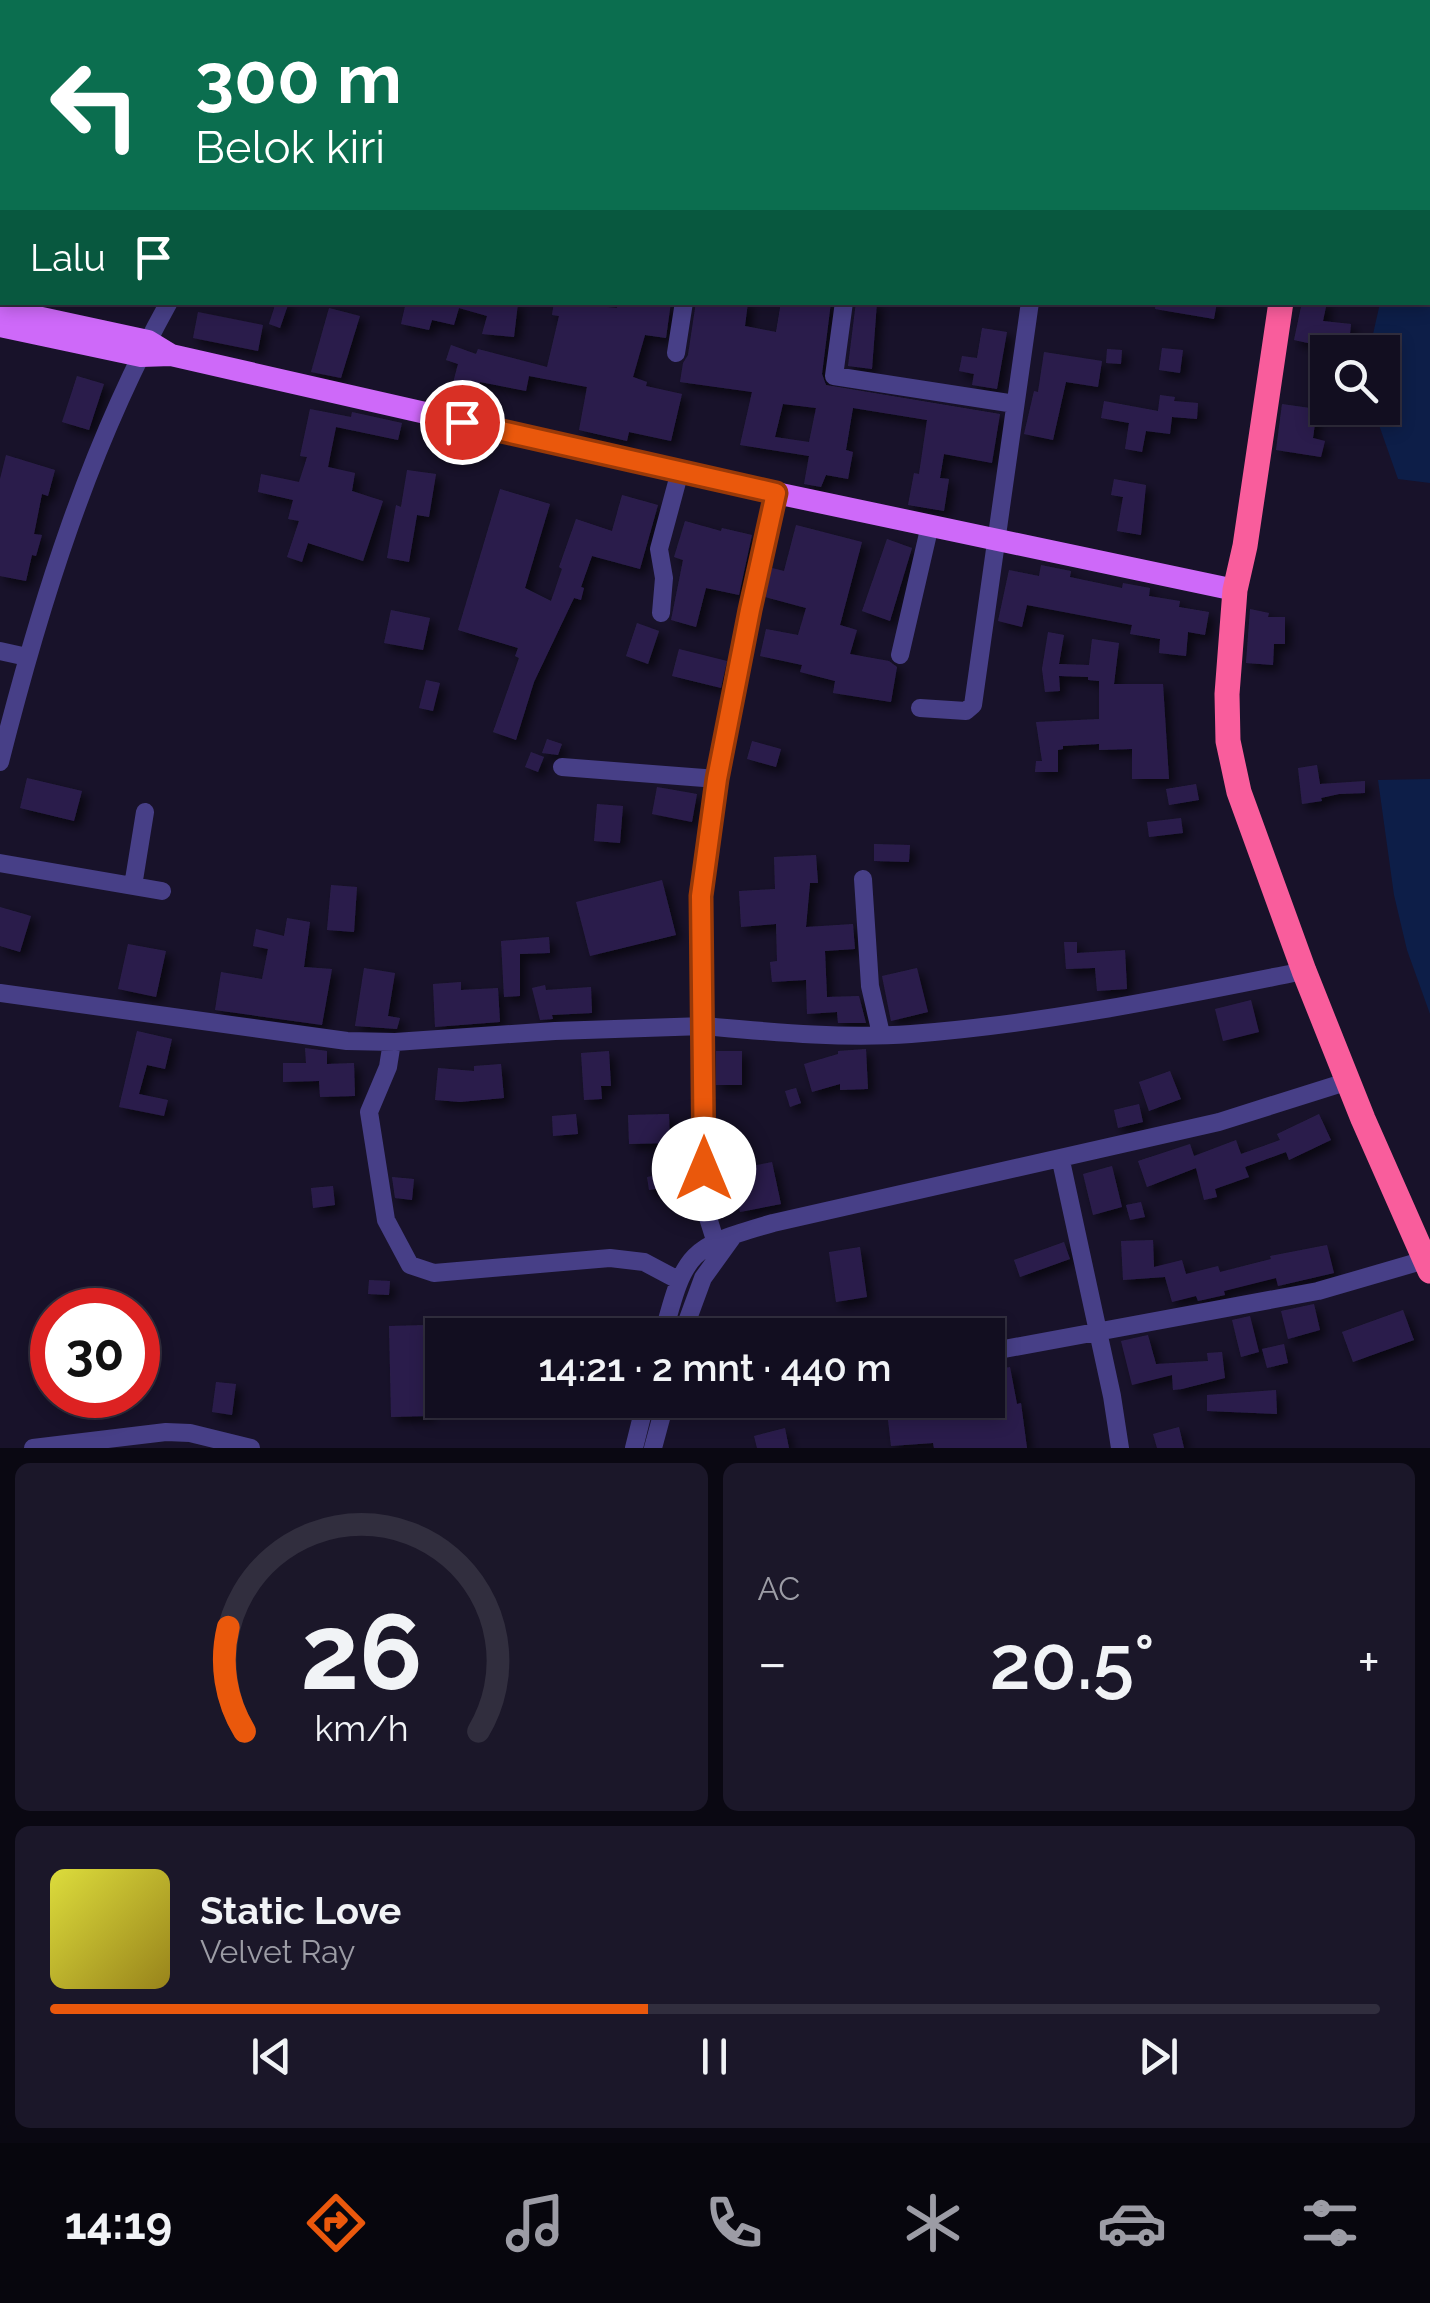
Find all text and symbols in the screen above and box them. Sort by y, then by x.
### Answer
text: 300 m [195,37,402,119]
icon: left [30,40,160,170]
text: Belok kiri [195,121,385,174]
icon: arrive [126,230,181,285]
text: Lalu [30,235,106,280]
map controls [1310,335,1400,425]
button: search [1310,335,1400,425]
pin [420,380,505,465]
icon: arrive [435,395,490,450]
position arrow [652,1117,756,1221]
speed limit sign: 30 [30,1288,160,1418]
text: 14:21 · 2 mnt · 440 m [538,1345,892,1390]
text: AC [758,1570,800,1607]
text: 26 [300,1591,422,1713]
text: 20.5° [989,1618,1155,1707]
text: − [758,1630,787,1695]
text: + [1357,1630,1380,1695]
text: km/h [314,1707,408,1749]
text: Static Love [200,1888,401,1933]
text: Velvet Ray [200,1933,355,1970]
icon: previous [244,2029,299,2084]
icon: pause [687,2029,742,2084]
icon: next [1131,2029,1186,2084]
icon: directions [301,2188,371,2258]
icon: music [500,2188,570,2258]
icon: phone [699,2188,769,2258]
icon: climate [898,2188,968,2258]
icon: car [1097,2188,1167,2258]
icon: filters [1295,2188,1365,2258]
text: 14:19 [64,2197,172,2250]

